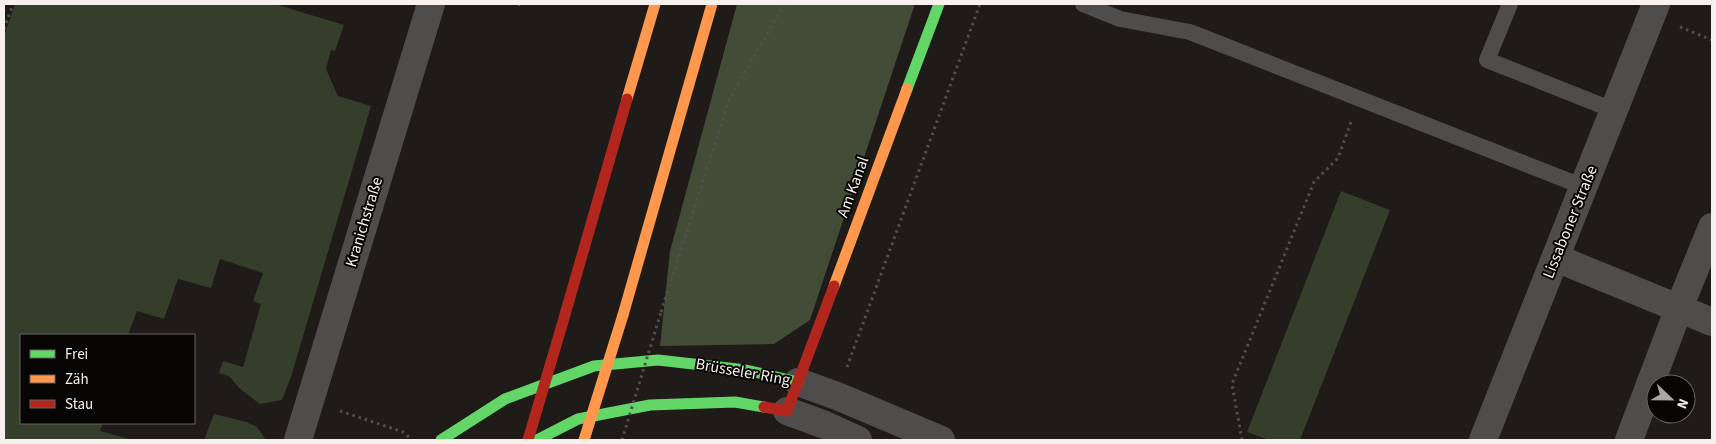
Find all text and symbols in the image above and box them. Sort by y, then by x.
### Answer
street label: Am Kanal [832,153,874,221]
street label: Lissaboner Straße [1537,162,1603,282]
street label: Kranichstraße [340,174,388,270]
legend [20,334,195,424]
text: Frei [65,344,88,365]
street label: Brüsseler Ring [694,353,792,391]
text: Zäh [65,369,89,390]
north arrow [1646,374,1696,424]
text: Stau [65,394,93,415]
text: N [1671,395,1693,412]

